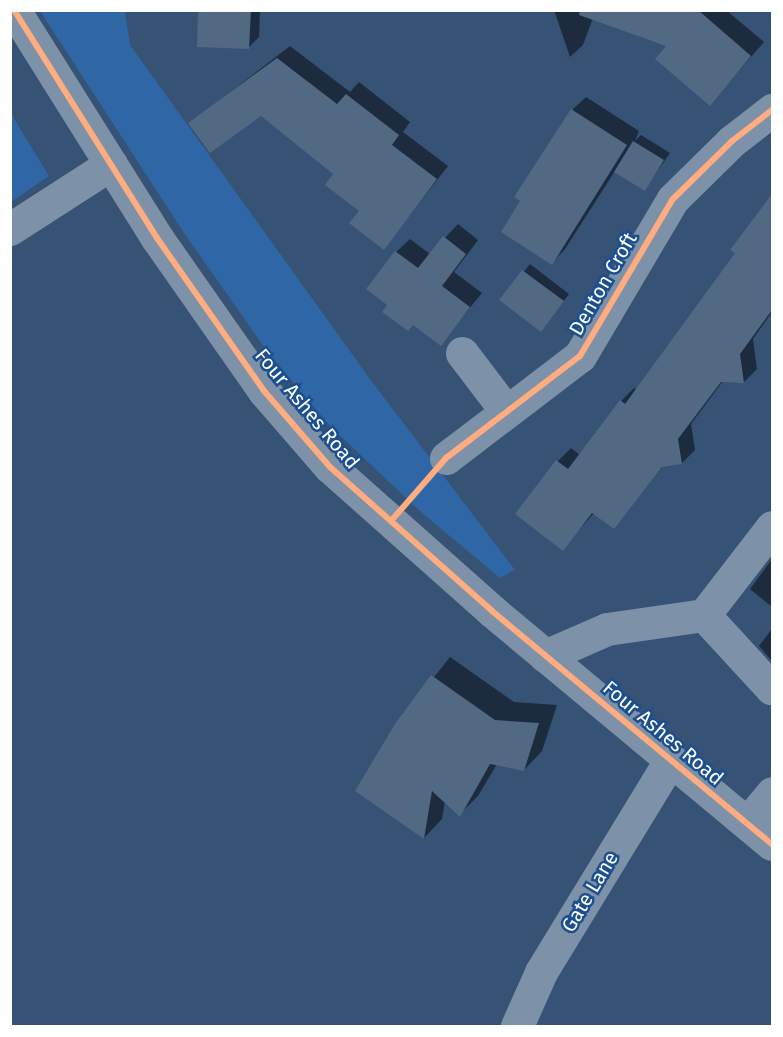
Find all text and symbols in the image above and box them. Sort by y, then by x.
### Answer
street label: Denton Croft [564,228,642,340]
street label: Four Ashes Road [250,344,364,474]
street label: Four Ashes Road [598,676,728,790]
street label: Gate Lane [557,847,623,937]

